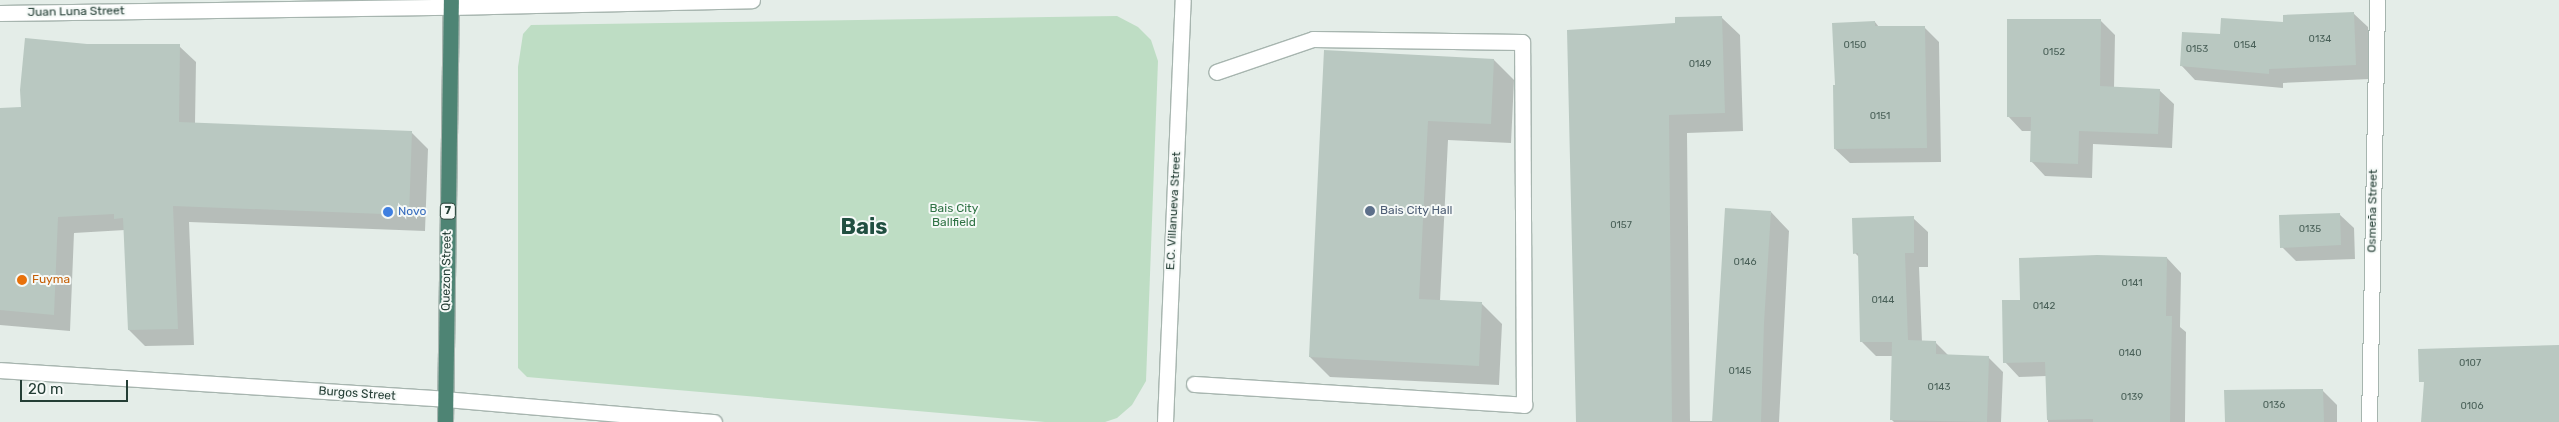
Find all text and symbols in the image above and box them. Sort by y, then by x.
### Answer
street label: Juan Luna Street [27,4,125,20]
house number: 0134 [2309,34,2331,46]
house number: 0150 [1844,40,1866,52]
house number: 0154 [2234,40,2256,52]
house number: 0153 [2186,44,2208,56]
house number: 0152 [2043,47,2065,59]
house number: 0149 [1689,59,1711,71]
house number: 0151 [1870,111,1890,123]
street label: E.C. Villanueva Street [1164,151,1184,271]
street label: Osmeña Street [2365,169,2381,253]
road number: 7 [439,202,457,220]
park label: Bais City Ballfield [930,202,978,230]
place label: Bais City Hall [1380,204,1453,218]
place label: Novo [398,205,426,219]
marker: Bais City Hall [1364,205,1376,217]
marker: Novo [382,206,394,218]
district label: Bais [841,214,887,240]
house number: 0157 [1610,220,1632,232]
house number: 0135 [2299,224,2321,236]
street label: Quezon Street [439,231,455,311]
house number: 0146 [1734,257,1756,269]
place label: Fuyma [32,273,70,287]
marker: Fuyma [16,274,28,286]
house number: 0141 [2122,278,2142,290]
house number: 0144 [1871,295,1895,307]
house number: 0142 [2033,301,2055,313]
house number: 0140 [2118,348,2142,360]
house number: 0107 [2459,358,2481,370]
house number: 0145 [1729,366,1751,378]
scale bar [22,370,130,402]
text: 20 m [28,380,63,398]
house number: 0143 [1928,382,1950,394]
street label: Burgos Street [318,384,396,404]
house number: 0139 [2121,392,2143,404]
house number: 0136 [2263,400,2285,412]
house number: 0106 [2460,401,2484,413]

